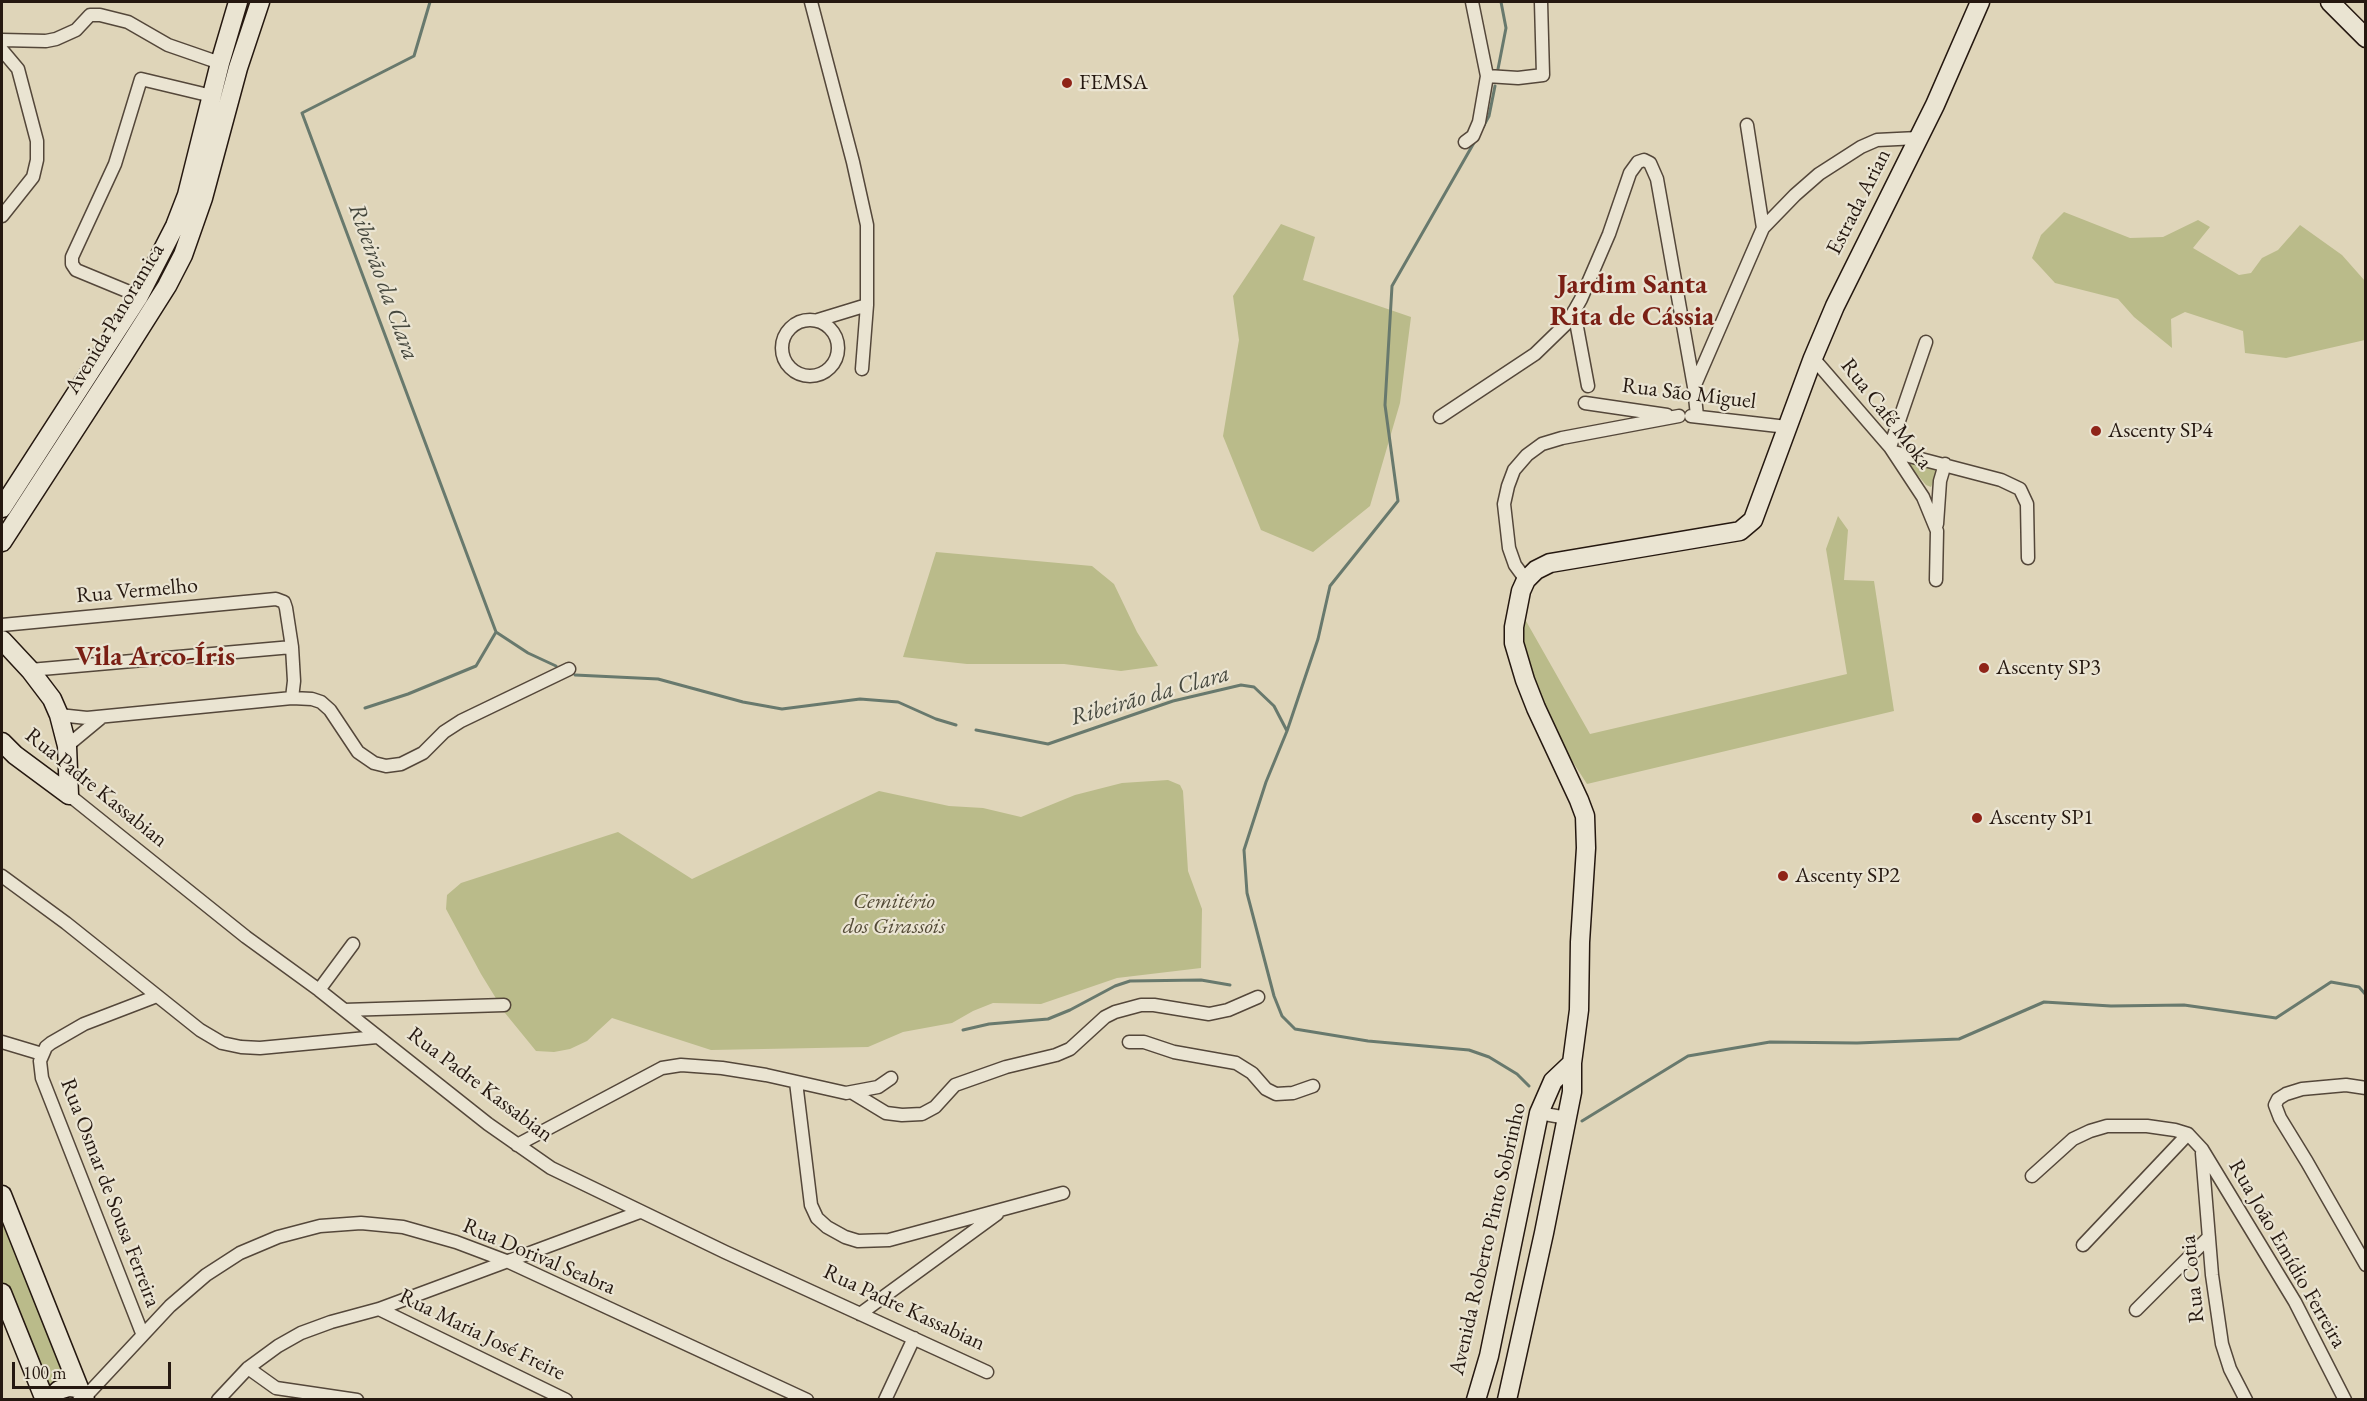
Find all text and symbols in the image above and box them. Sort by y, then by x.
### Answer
place label: FEMSA [1079,70,1148,96]
marker: FEMSA [1060,76,1074,90]
street label: Estrada Arian [1821,145,1897,259]
water label: Ribeirão da Clara [341,200,425,364]
street label: Avenida Panoramica [60,239,170,399]
district label: Jardim Santa Rita de Cássia [1550,268,1714,334]
street label: Rua Café Moka [1835,353,1937,475]
street label: Rua São Miguel [1620,373,1758,415]
place label: Ascenty SP4 [2108,418,2213,444]
marker: Ascenty SP4 [2089,424,2103,438]
street label: Rua Vermelho [75,573,199,609]
district label: Vila Arco-Íris [75,640,235,674]
place label: Ascenty SP3 [1996,655,2101,681]
water label: Ribeirão da Clara [1067,659,1233,733]
marker: Ascenty SP3 [1977,661,1991,675]
street label: Rua Padre Kassabian [19,722,173,854]
place label: Ascenty SP1 [1989,805,2094,831]
marker: Ascenty SP1 [1970,811,1984,825]
place label: Ascenty SP2 [1795,863,1900,889]
marker: Ascenty SP2 [1776,869,1790,883]
park label: Cemitério dos Girassóis [843,889,945,940]
street label: Rua Padre Kassabian [402,1022,558,1148]
street label: Rua Osmar de Sousa Ferreira [54,1075,166,1311]
street label: Avenida Roberto Pinto Sobrinho [1444,1100,1532,1378]
street label: Rua João Emídio Ferreira [2222,1155,2352,1353]
street label: Rua Dorival Seabra [459,1213,619,1301]
street label: Rua Cotia [2175,1234,2211,1324]
street label: Rua Padre Kassabian [819,1259,989,1357]
street label: Rua Maria José Freire [395,1283,569,1387]
scale bar [15,1350,174,1388]
text: 100 m [23,1361,67,1384]

